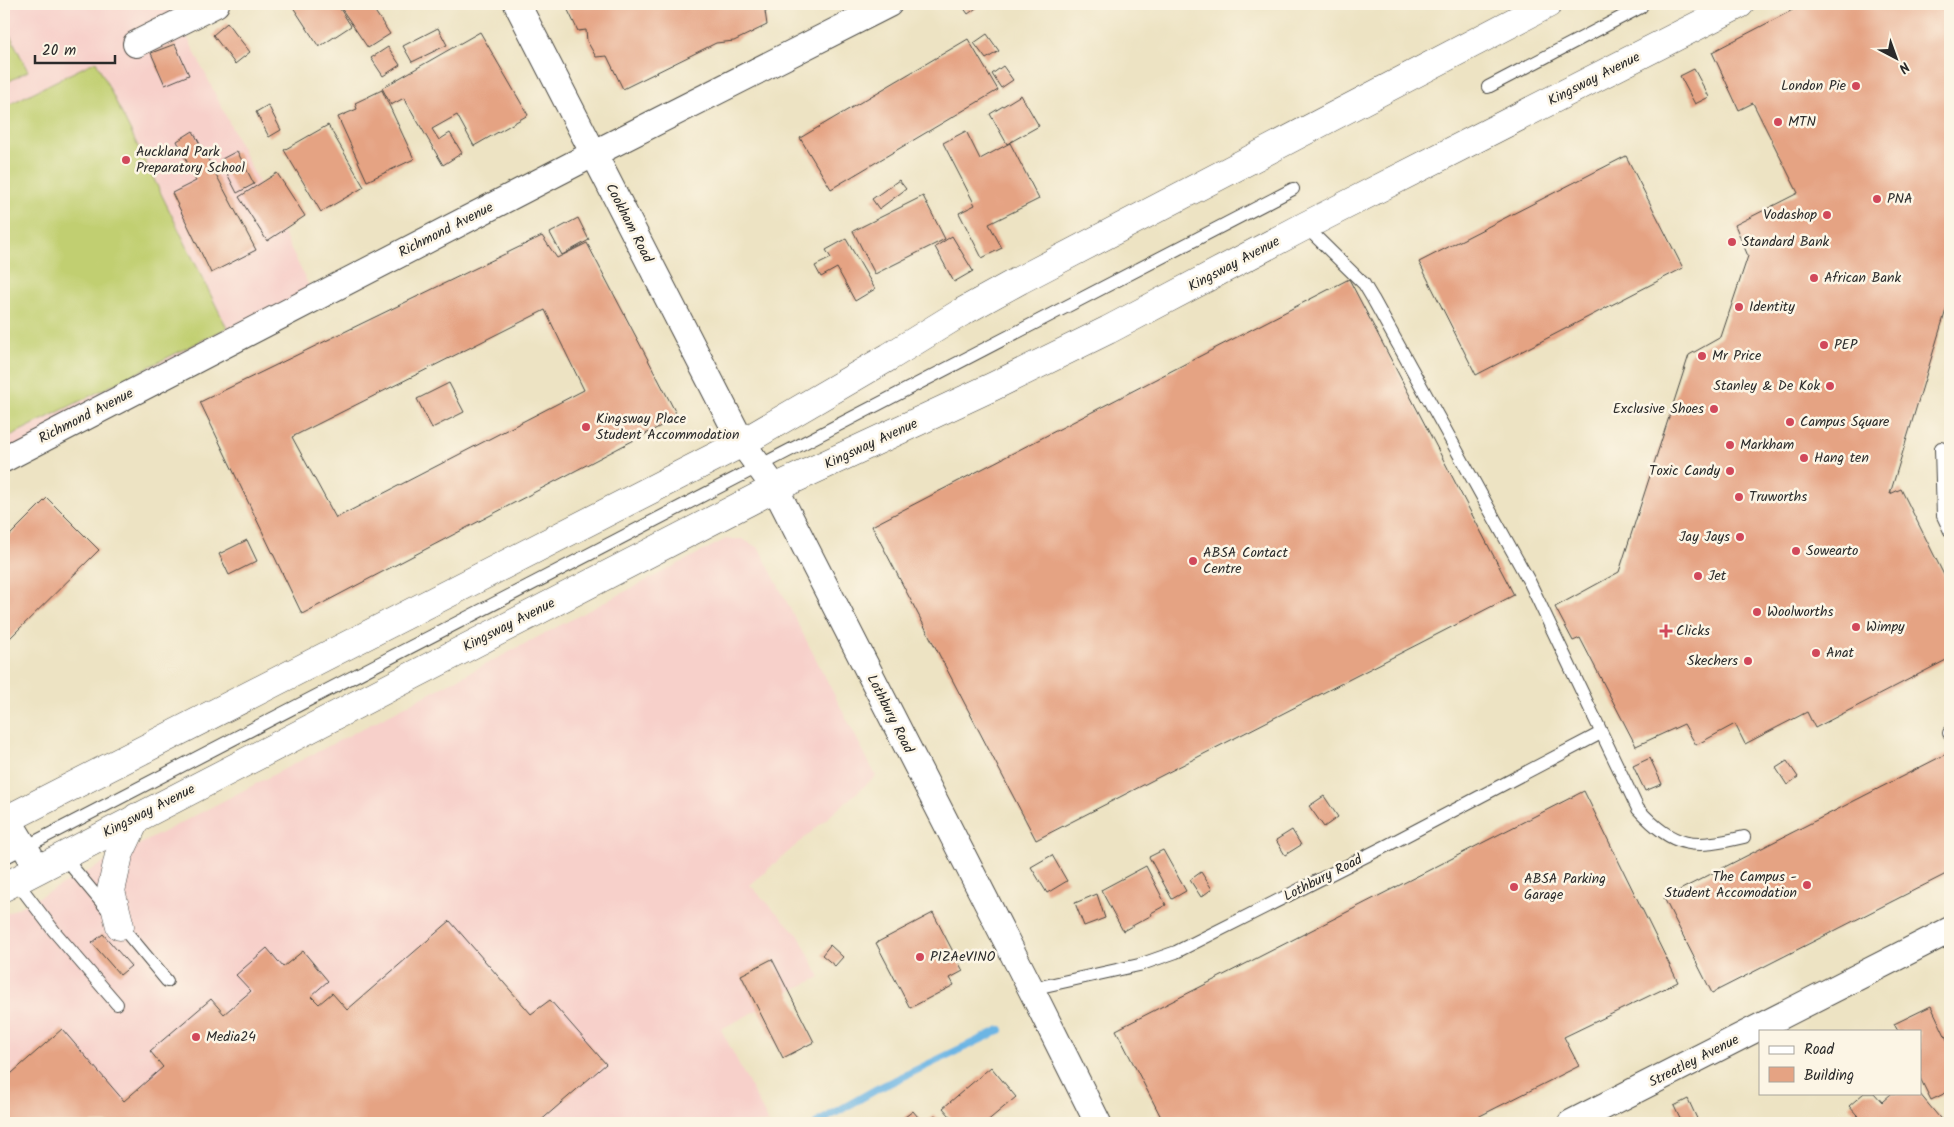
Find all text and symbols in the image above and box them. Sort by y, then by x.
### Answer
scale bar [35,32,115,64]
north arrow [1872,32,1922,82]
text: 20 m [42,39,76,63]
street label: Kingsway Avenue [1544,46,1645,112]
text: N [1893,56,1914,78]
place label: London Pie [1781,75,1847,97]
marker: London Pie [1850,80,1862,92]
place label: MTN [1788,111,1817,133]
marker: MTN [1772,116,1784,128]
place label: Auckland Park Preparatory School [136,141,245,179]
marker: Auckland Park Preparatory School [120,154,132,166]
street label: Cookham Road [600,179,659,267]
place label: PNA [1887,188,1913,210]
marker: PNA [1871,193,1883,205]
street label: Richmond Avenue [395,196,498,263]
place label: Vodashop [1763,204,1817,226]
marker: Vodashop [1821,209,1833,221]
street label: Kingsway Avenue [1184,230,1284,297]
place label: Standard Bank [1742,231,1830,253]
marker: Standard Bank [1726,236,1738,248]
place label: African Bank [1824,267,1902,289]
marker: African Bank [1808,272,1820,284]
place label: Identity [1749,296,1795,318]
marker: Identity [1733,301,1745,313]
place label: PEP [1834,334,1858,356]
marker: PEP [1818,339,1830,351]
place label: Mr Price [1712,345,1762,367]
marker: Mr Price [1696,350,1708,362]
place label: Stanley & De Kok [1714,375,1820,397]
marker: Stanley & De Kok [1824,380,1836,392]
street label: Richmond Avenue [35,382,138,449]
place label: Exclusive Shoes [1613,398,1704,420]
marker: Exclusive Shoes [1708,403,1720,415]
place label: Kingsway Place Student Accommodation [596,408,739,446]
place label: Campus Square [1800,411,1890,433]
street label: Kingsway Avenue [821,412,922,475]
marker: Campus Square [1784,416,1796,428]
marker: Kingsway Place Student Accommodation [580,421,592,433]
place label: Markham [1740,434,1794,456]
marker: Markham [1724,439,1736,451]
place label: Hang ten [1814,447,1869,469]
marker: Hang ten [1798,452,1810,464]
place label: Toxic Candy [1649,460,1720,482]
marker: Toxic Candy [1724,465,1736,477]
place label: Truworths [1749,486,1807,508]
marker: Truworths [1733,491,1745,503]
place label: Jay Jays [1679,526,1730,548]
marker: Jay Jays [1734,531,1746,543]
place label: Sowearto [1806,540,1858,562]
place label: ABSA Contact Centre [1203,542,1288,580]
marker: Sowearto [1790,545,1802,557]
marker: ABSA Contact Centre [1187,555,1199,567]
place label: Jet [1708,565,1727,587]
marker: Jet [1692,570,1704,582]
street label: Kingsway Avenue [459,592,560,658]
place label: Woolworths [1767,601,1833,623]
marker: Woolworths [1751,606,1763,618]
place label: Wimpy [1866,616,1905,638]
place label: Clicks [1676,620,1710,642]
marker: Wimpy [1850,621,1862,633]
marker: Clicks [1660,625,1672,637]
place label: Anat [1826,642,1855,664]
marker: Anat [1810,647,1822,659]
place label: Skechers [1687,650,1738,672]
marker: Skechers [1742,655,1754,667]
street label: Lothbury Road [861,671,920,758]
street label: Kingsway Avenue [99,778,200,844]
street label: Lothbury Road [1280,848,1367,907]
place label: The Campus - Student Accomodation [1665,866,1797,904]
place label: ABSA Parking Garage [1524,868,1606,906]
marker: The Campus - Student Accomodation [1801,879,1813,891]
marker: ABSA Parking Garage [1508,881,1520,893]
place label: PIZAeVINO [930,946,996,968]
marker: PIZAeVINO [914,951,926,963]
place label: Media24 [206,1026,256,1048]
street label: Streatley Avenue [1645,1028,1744,1093]
legend [1759,1030,1922,1094]
marker: Media24 [190,1031,202,1043]
text: Road [1804,1038,1835,1062]
text: Building [1804,1064,1854,1088]

